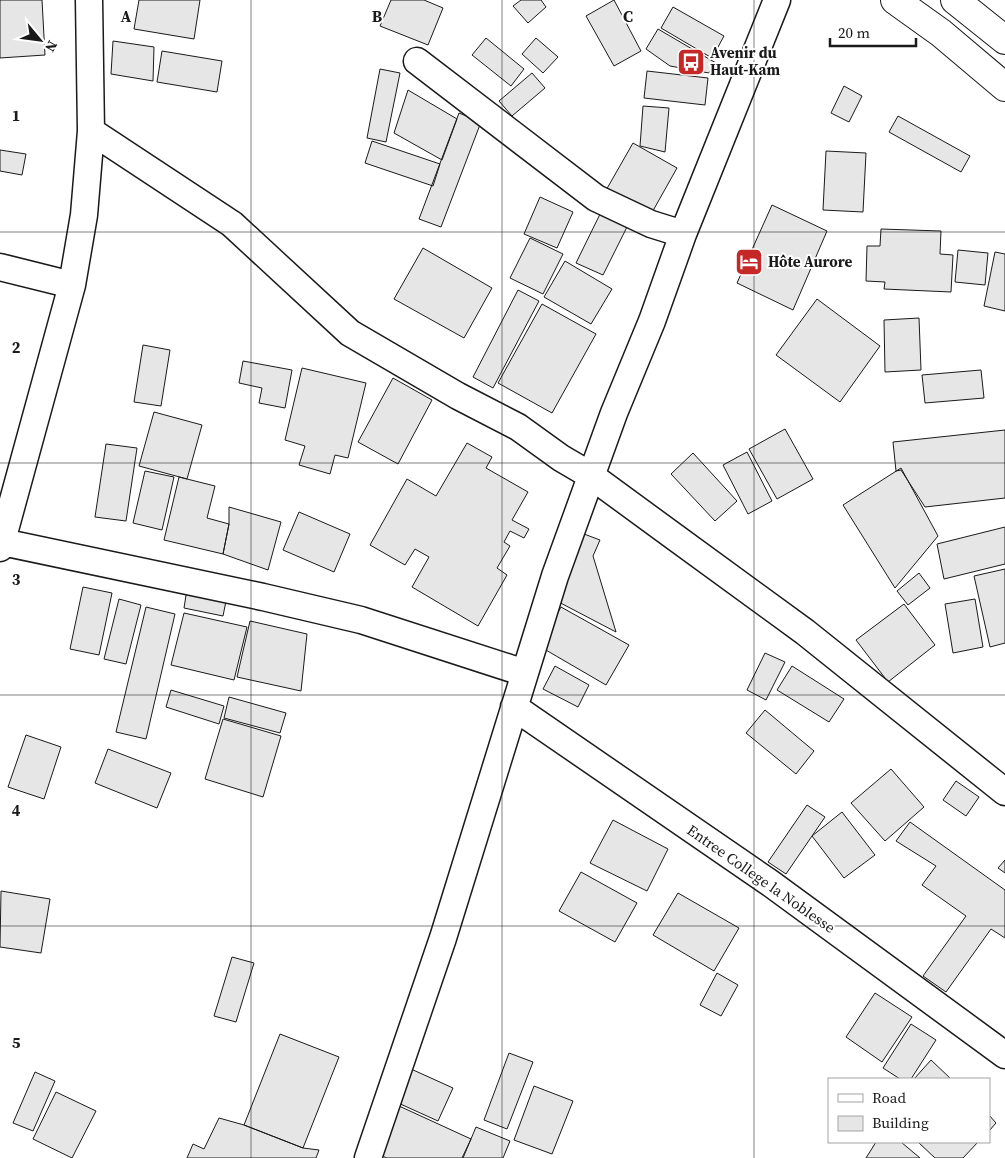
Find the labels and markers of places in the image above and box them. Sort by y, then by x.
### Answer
place label: Avenir du Haut-Kam [710,42,780,80]
bus stop icon: Avenir du Haut-Kam [676,47,706,77]
hotel icon: Hôte Aurore [734,247,764,277]
place label: Hôte Aurore [768,251,852,272]

